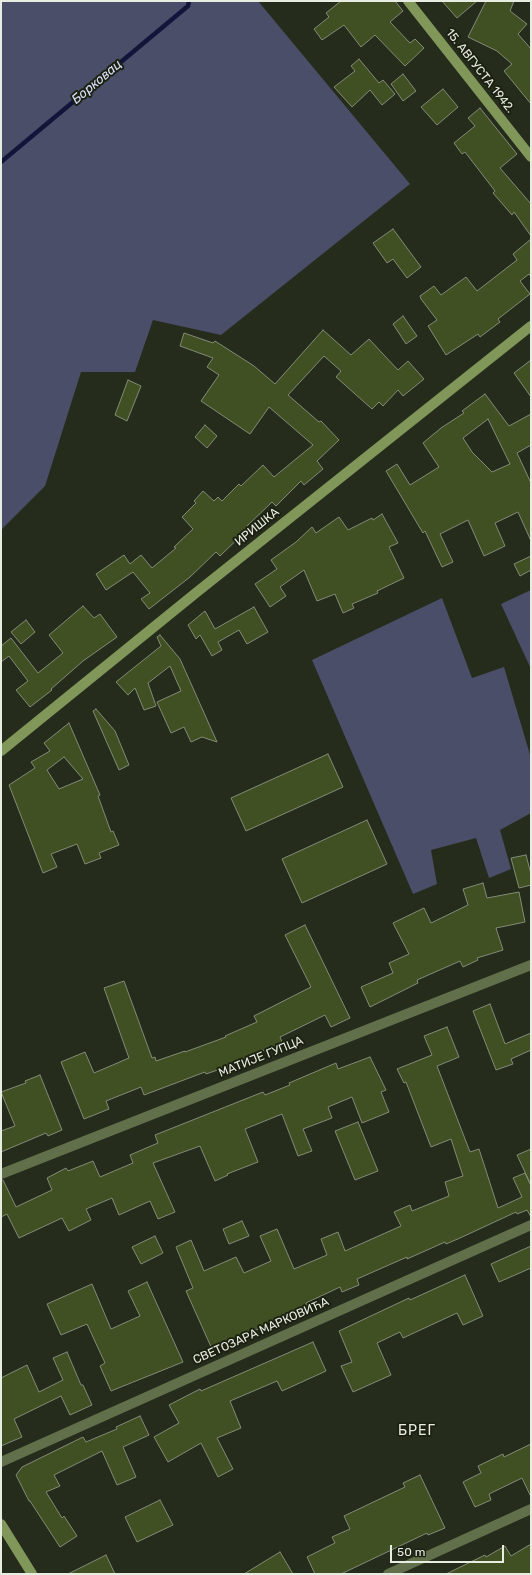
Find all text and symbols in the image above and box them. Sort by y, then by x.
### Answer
street label: 15. АВГУСТА 1942. [443,26,517,116]
water label: Борковац [69,57,125,107]
street label: ИРИШКА [232,505,282,549]
street label: МАТИЈЕ ГУПЦА [217,1033,305,1081]
street label: СВЕТОЗАРА МАРКОВИЋА [191,1295,331,1367]
district label: БРЕГ [398,1423,436,1439]
scale bar [392,1537,506,1563]
text: 50 m [397,1545,425,1559]

